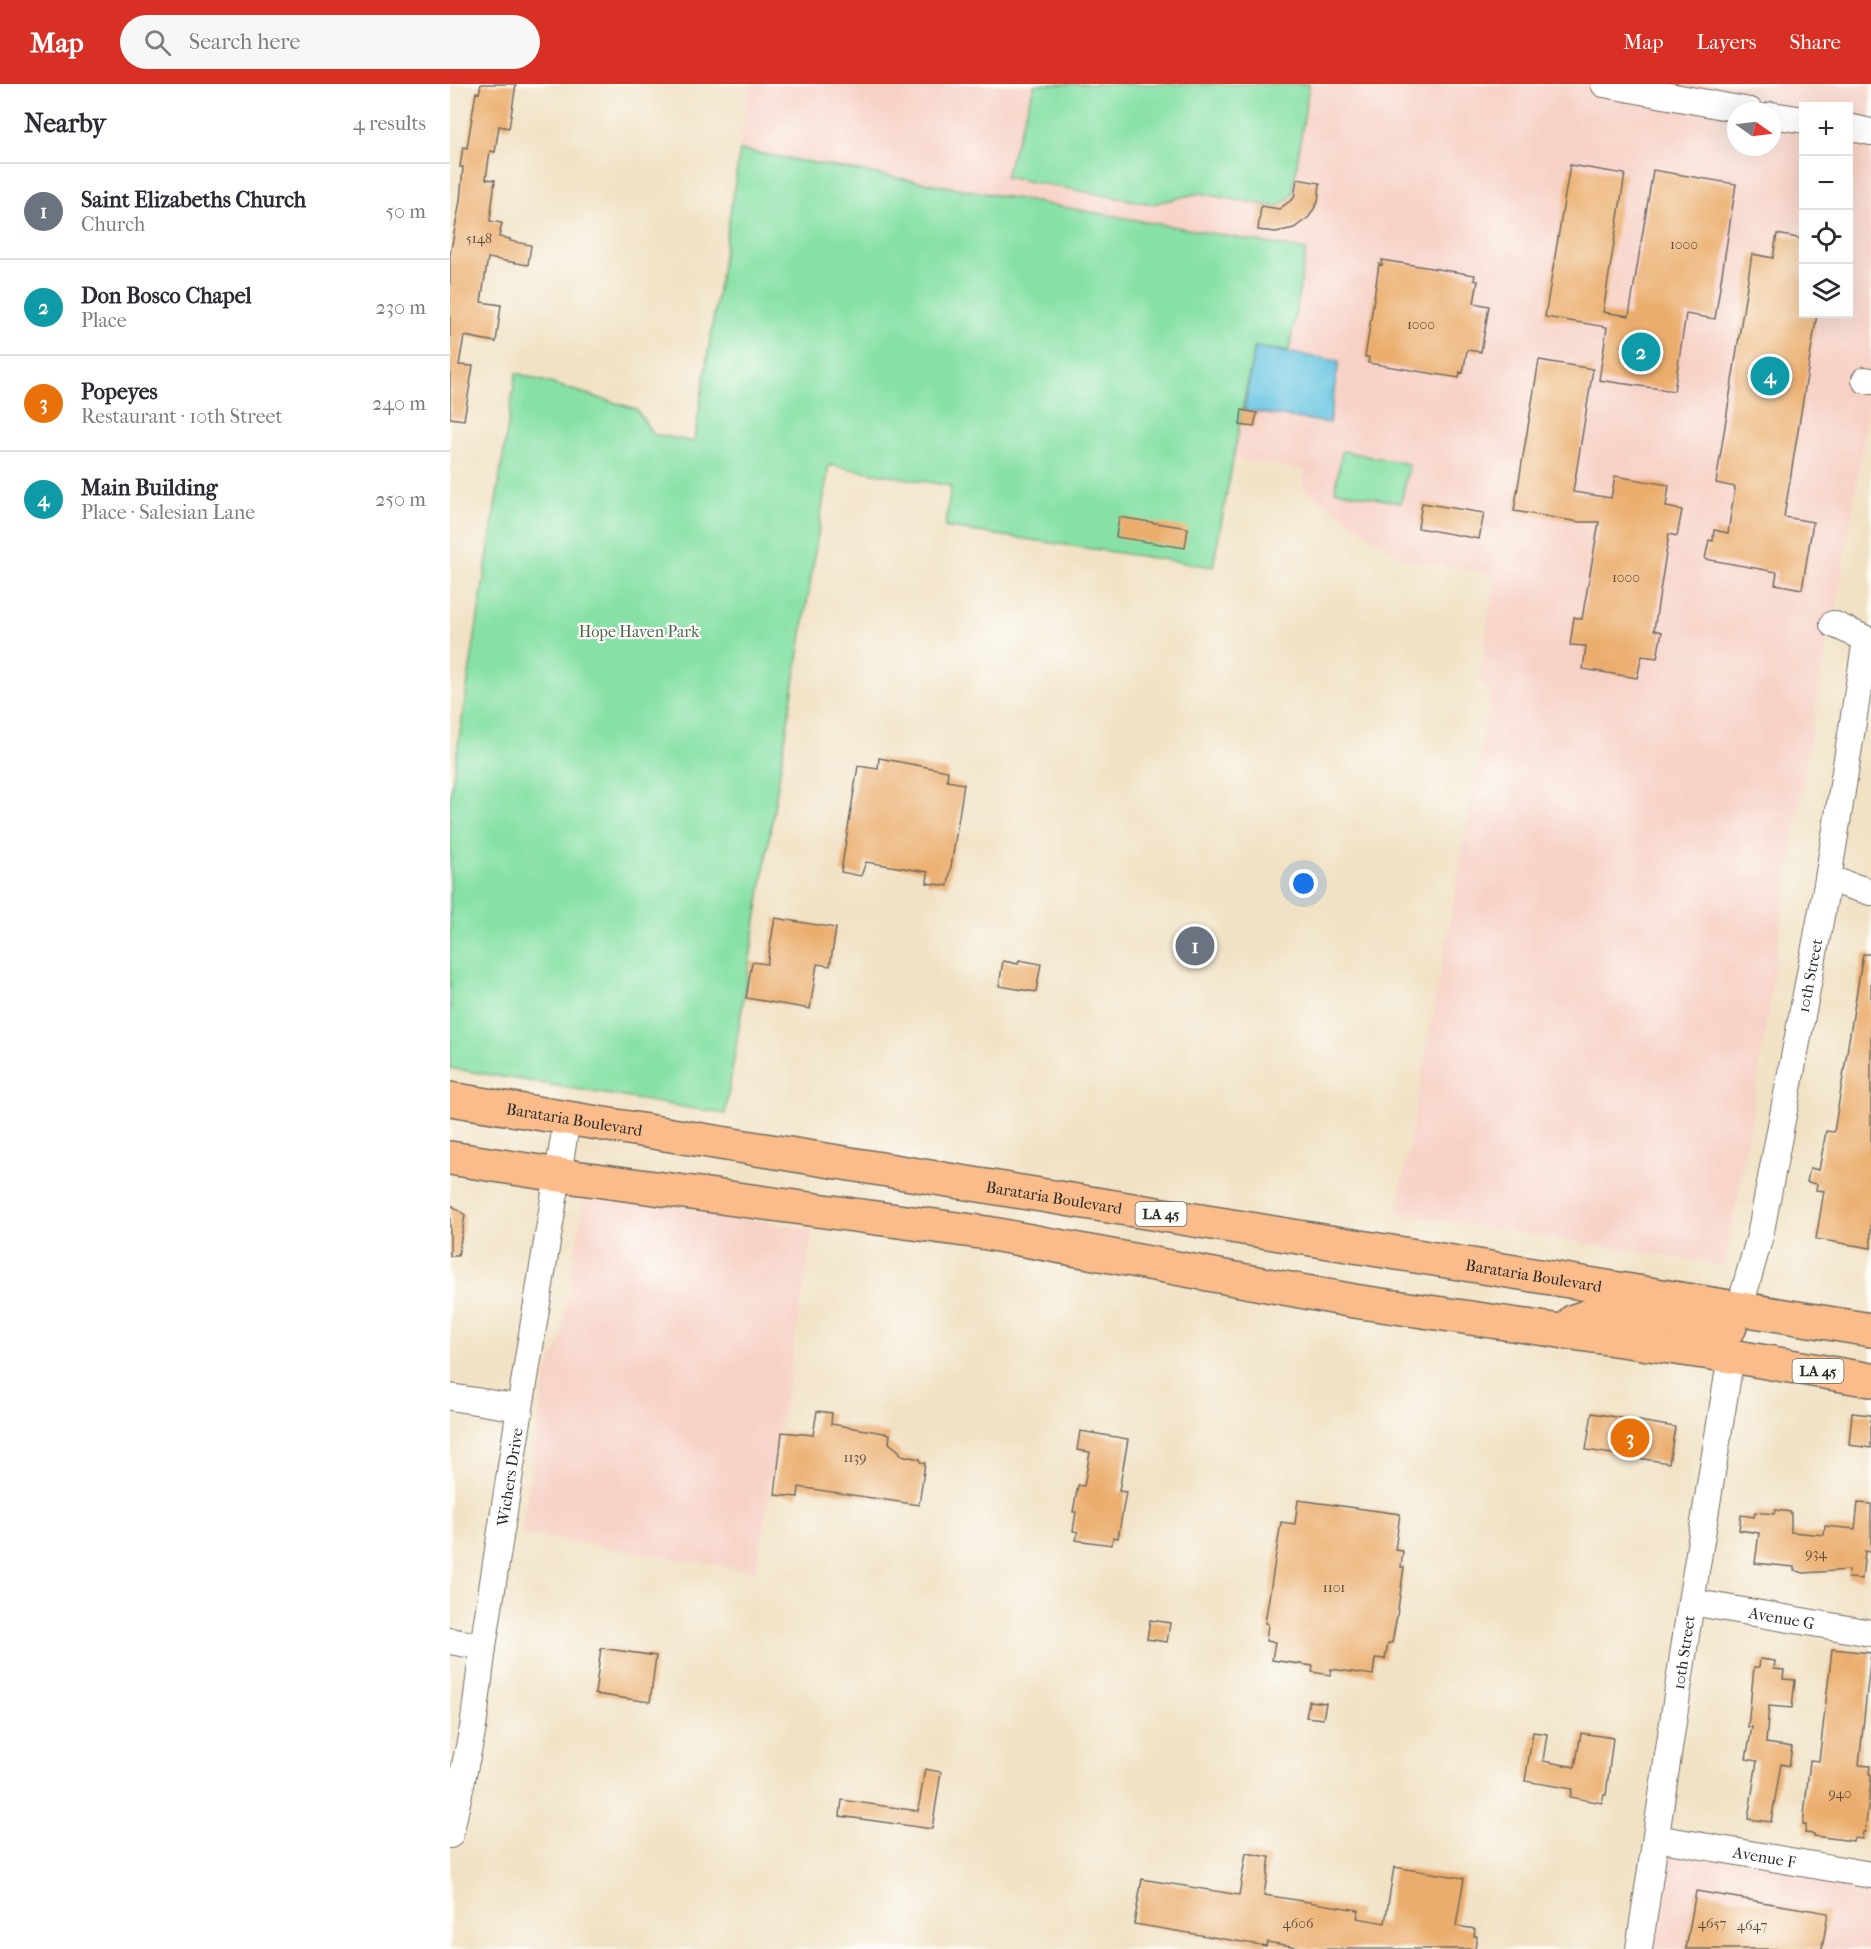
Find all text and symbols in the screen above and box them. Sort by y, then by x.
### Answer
search box [120,15,540,69]
text: Map [30,26,84,59]
icon: search [141,26,174,59]
text: Search here [189,29,300,55]
text: Map [1623,30,1664,54]
text: Layers [1697,30,1756,54]
text: Share [1789,30,1841,54]
north arrow [1727,102,1781,156]
map controls [1799,102,1853,318]
button: + [1799,102,1853,156]
text: Nearby [24,108,106,139]
text: 4 results [353,112,426,135]
button: − [1799,156,1853,210]
text: Saint Elizabeths Church [81,187,306,213]
text: 1 [40,200,47,223]
text: 50 m [385,200,426,223]
button: locate [1799,210,1853,264]
text: Church [81,213,145,236]
house number: 5148 [466,230,492,247]
house number: 1000 [1670,236,1698,253]
button: layers [1799,264,1853,318]
text: Don Bosco Chapel [81,283,252,309]
text: 2 [38,296,49,319]
text: 230 m [376,296,426,319]
text: Place [81,309,127,332]
house number: 1000 [1407,316,1435,333]
pin: 2 [1622,330,1660,374]
pin: 4 [1750,354,1790,398]
text: Popeyes [81,379,158,405]
text: 3 [39,392,48,415]
text: 240 m [372,392,426,415]
text: Restaurant · 10th Street [81,405,283,428]
text: Main Building [81,475,218,501]
text: 4 [38,488,49,511]
text: 250 m [375,488,426,511]
text: Place · Salesian Lane [81,501,255,524]
house number: 1000 [1612,569,1640,586]
park label: Hope Haven Park [579,622,700,641]
your location [1289,869,1318,898]
pin: 1 [1176,924,1214,968]
street label: 10th Street [1794,937,1826,1014]
street label: Barataria Boulevard [505,1099,644,1140]
street label: Barataria Boulevard [985,1177,1124,1218]
road number: LA 45 [1136,1202,1186,1226]
street label: Barataria Boulevard [1464,1255,1603,1296]
road number: LA 45 [1792,1359,1844,1383]
pin: 3 [1610,1416,1650,1460]
street label: Wichers Drive [493,1427,527,1529]
house number: 1139 [843,1449,867,1466]
house number: 934 [1805,1545,1827,1562]
house number: 1101 [1323,1579,1345,1596]
street label: Avenue G [1746,1603,1816,1633]
street label: 10th Street [1669,1614,1699,1691]
house number: 940 [1828,1785,1852,1802]
street label: Avenue F [1730,1842,1798,1872]
house number: 4606 [1282,1915,1314,1932]
house number: 4657 [1698,1915,1727,1932]
house number: 4647 [1737,1917,1767,1934]

